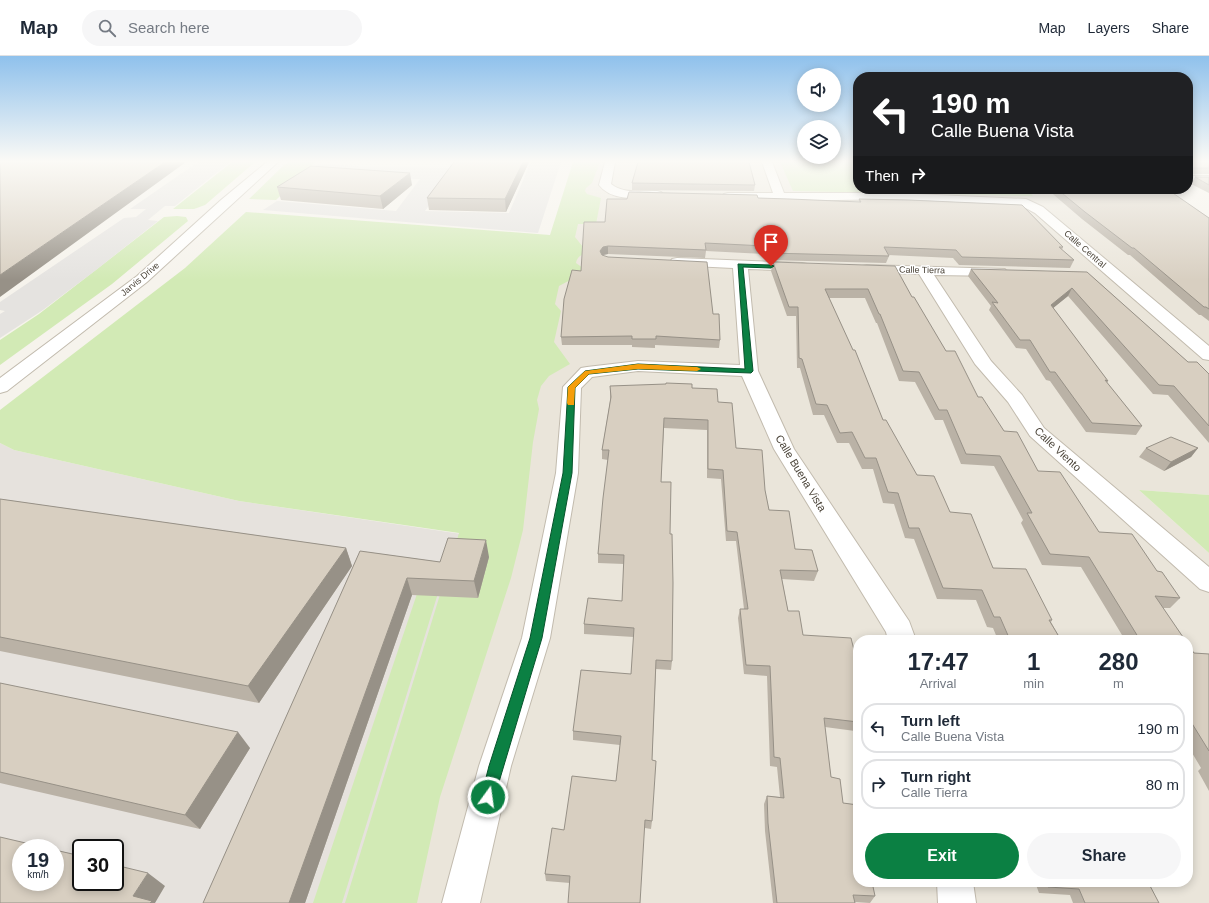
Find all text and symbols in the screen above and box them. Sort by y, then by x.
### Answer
search box [82,10,362,46]
text: Map [20,17,58,38]
icon: search [96,17,118,39]
text: Search here [128,19,210,36]
text: Map [1038,20,1066,36]
text: Layers [1088,20,1130,36]
text: Share [1152,20,1189,36]
map controls [797,68,841,164]
button: sound [797,68,841,112]
icon: left [865,88,917,140]
text: 190 m [931,88,1010,119]
button: layers [797,120,841,164]
text: Calle Buena Vista [931,121,1074,141]
icon: right [907,164,929,186]
text: Then [865,167,899,184]
pin [754,225,788,266]
street label: Calle Central [1062,228,1108,270]
icon: arrive [760,231,782,253]
street label: Jarvis Drive [119,260,161,298]
street label: Calle Tierra [899,265,945,275]
street label: Calle Viento [1032,424,1084,474]
street label: Calle Buena Vista [773,433,829,514]
text: 17:47 [907,648,969,675]
text: 1 [1027,648,1040,675]
text: 280 [1099,648,1139,675]
text: Arrival [920,676,957,691]
text: min [1023,676,1044,691]
text: m [1113,676,1124,691]
text: Turn left [901,712,960,729]
icon: left [867,717,889,739]
text: 190 m [1137,720,1179,737]
text: Calle Buena Vista [901,729,1004,744]
text: Turn right [901,768,971,785]
icon: right [867,773,889,795]
position arrow [467,776,509,818]
text: 80 m [1146,776,1179,793]
text: Calle Tierra [901,785,967,800]
button: Exit [865,833,1019,879]
button: Share [1027,833,1181,879]
speed limit sign: 30 [72,839,124,891]
text: 19 [27,849,49,871]
text: km/h [27,869,49,880]

